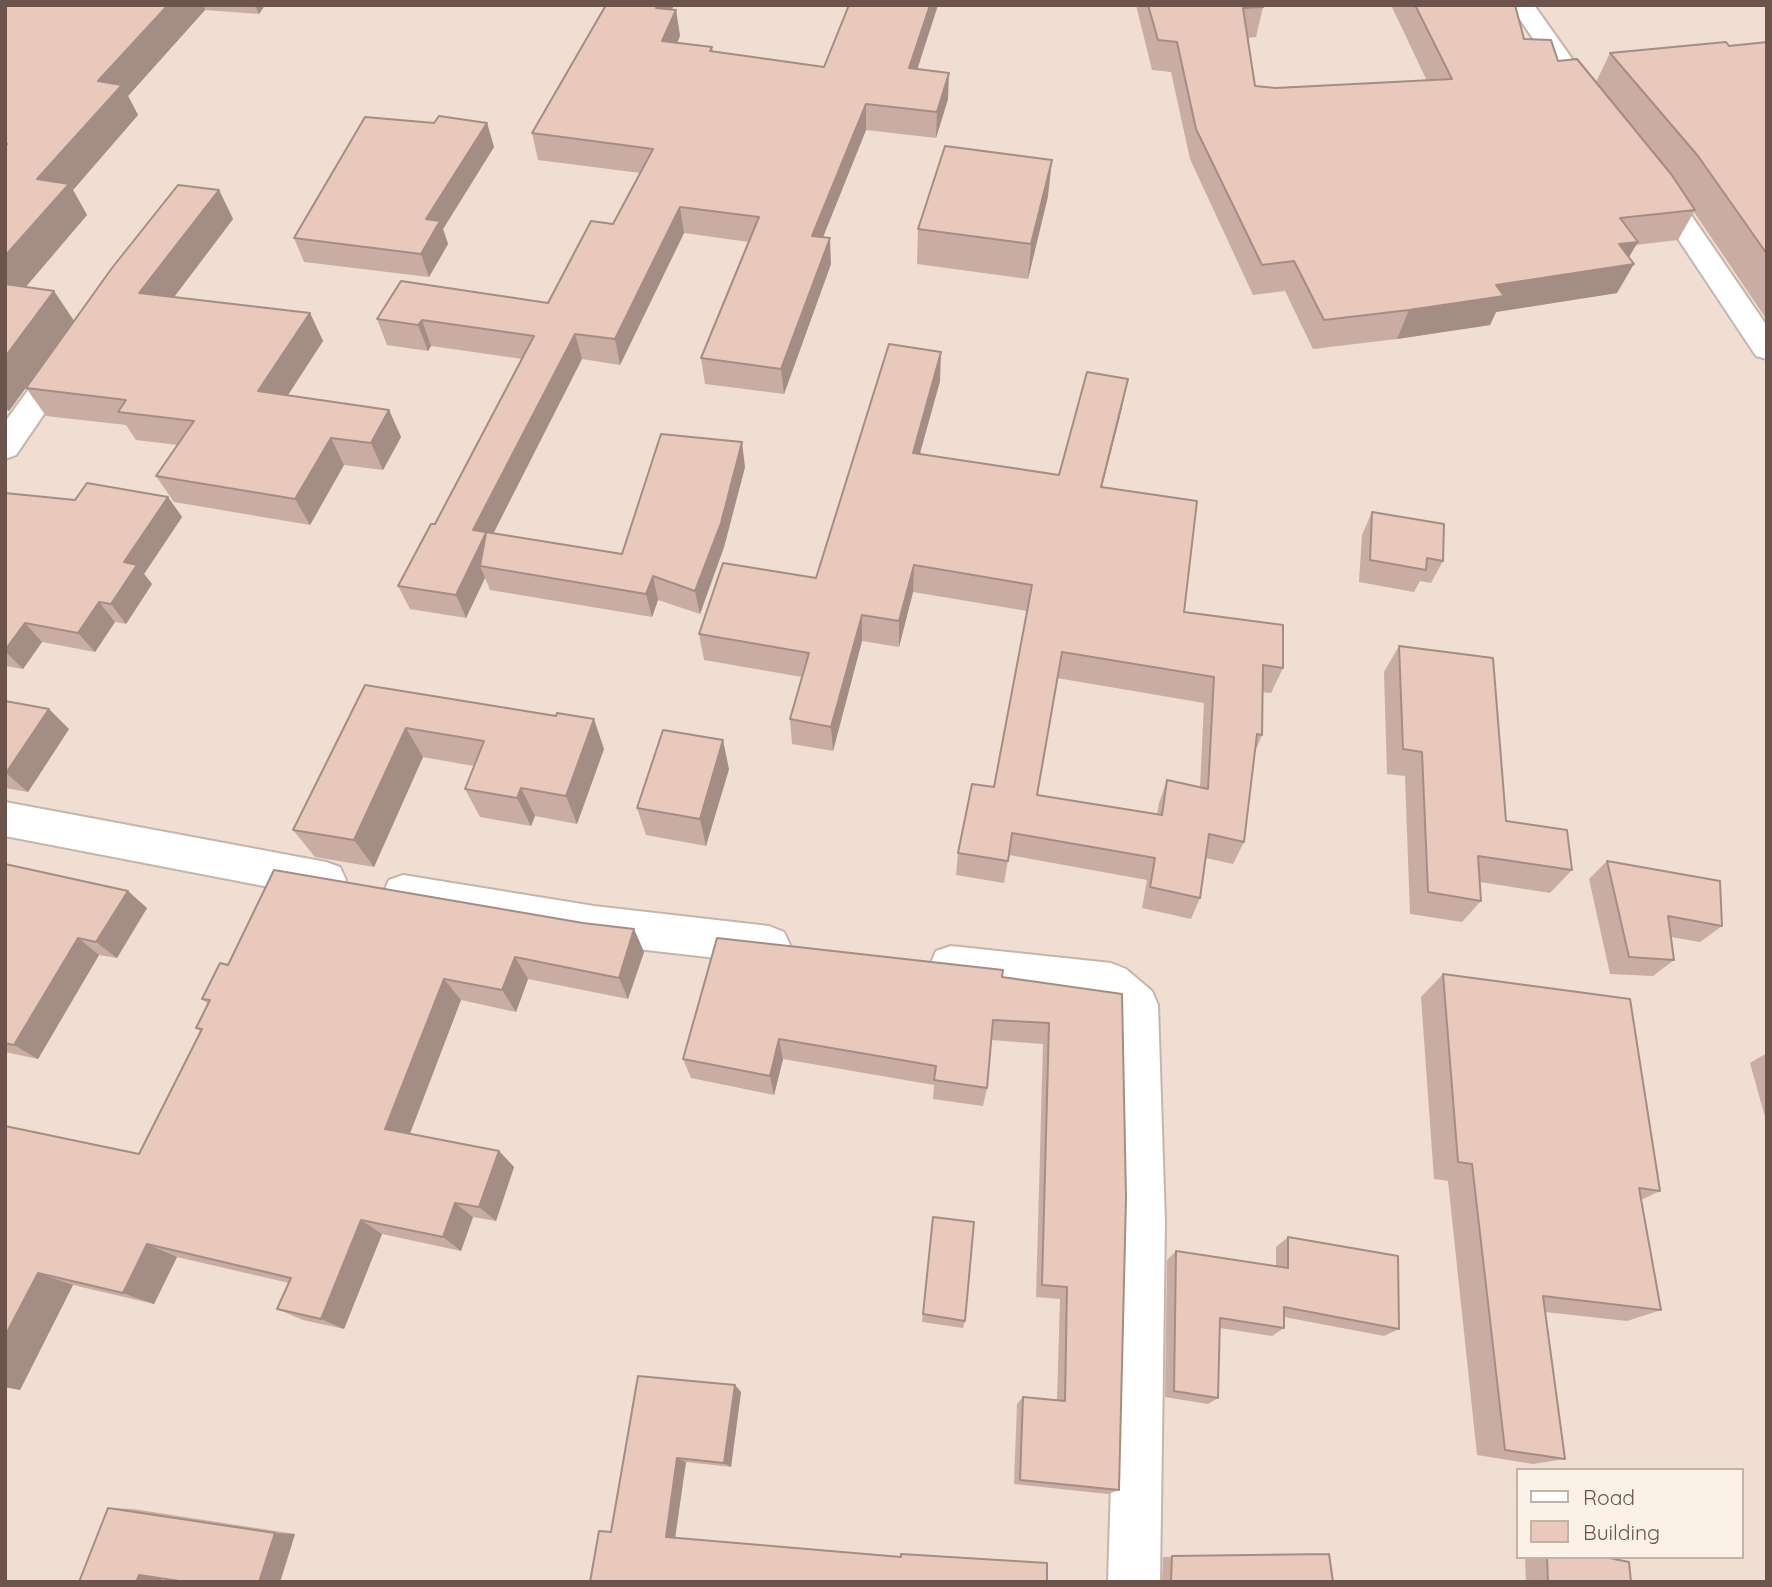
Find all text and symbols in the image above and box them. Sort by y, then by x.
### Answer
legend [1516,1468,1744,1559]
text: Road [1583,1484,1635,1510]
text: Building [1583,1519,1660,1545]

